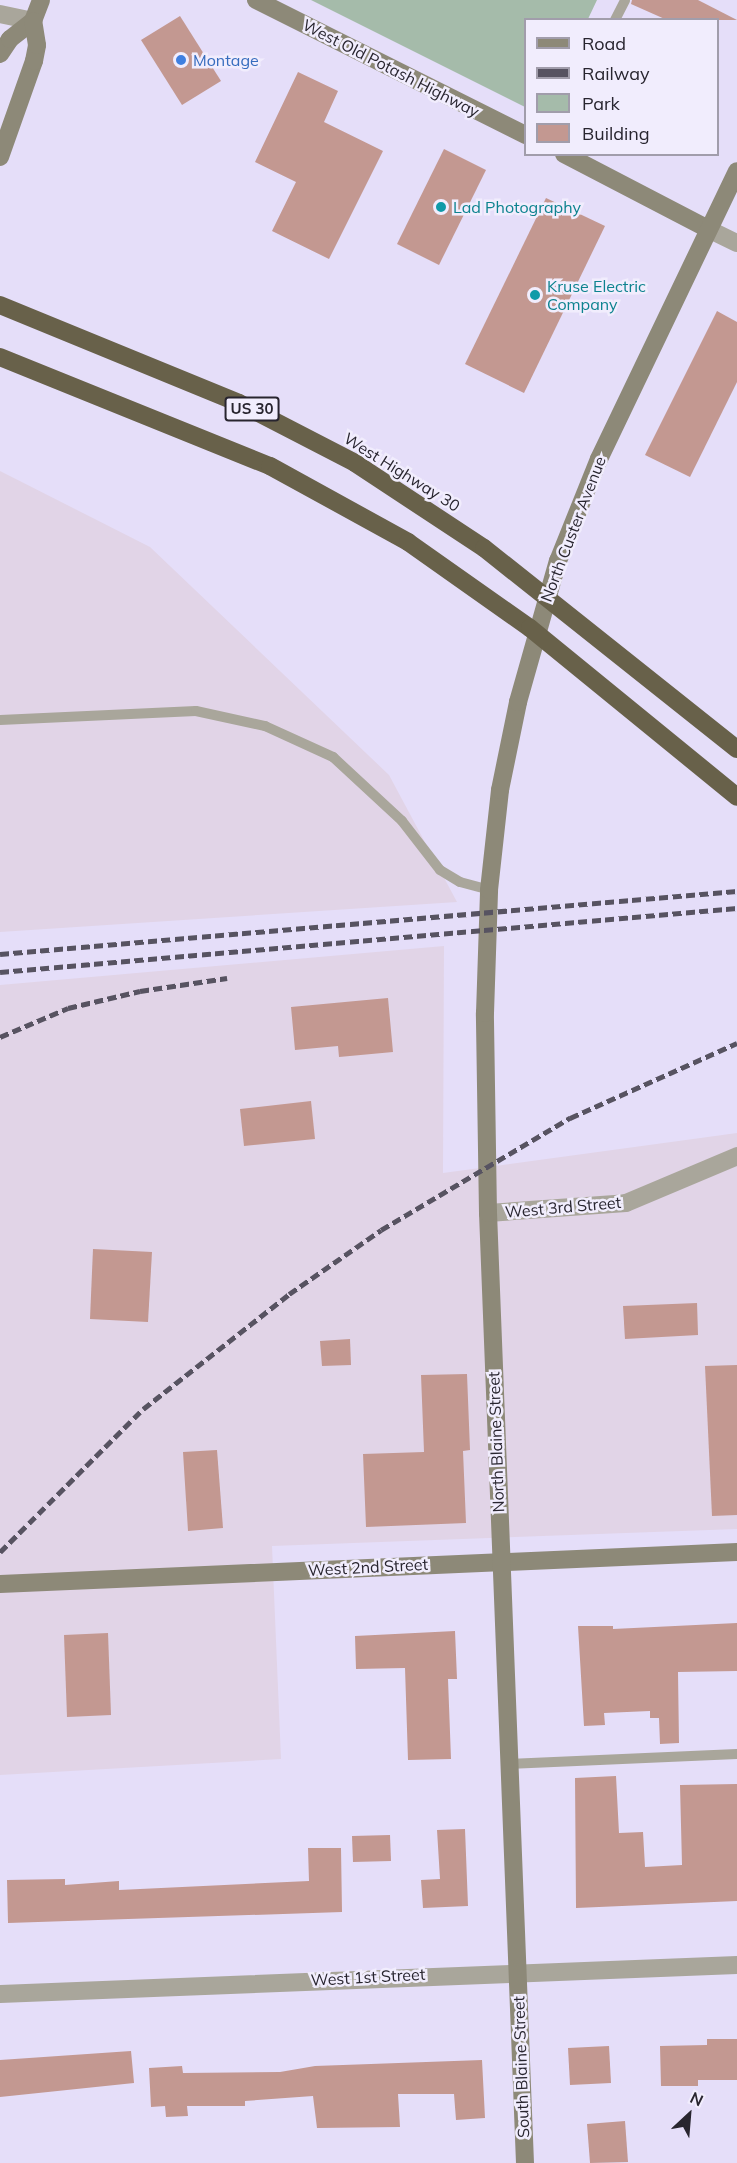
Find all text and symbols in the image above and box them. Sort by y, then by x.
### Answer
street label: West Old Potash Highway [299,15,483,121]
legend [524,18,719,156]
text: Road [582,32,626,55]
place label: Montage [193,50,259,70]
marker: Montage [174,53,188,67]
text: Railway [582,62,650,85]
text: Park [582,92,620,115]
text: Building [582,122,650,145]
place label: Lad Photography [453,197,581,217]
marker: Lad Photography [434,200,448,214]
place label: Kruse Electric Company [547,276,646,314]
marker: Kruse Electric Company [528,288,542,302]
road number: US 30 [224,397,280,421]
street label: West Highway 30 [340,429,464,515]
street label: North Custer Avenue [536,454,610,604]
street label: West 3rd Street [504,1192,622,1222]
street label: North Blaine Street [484,1371,508,1513]
street label: West 2nd Street [307,1554,429,1580]
street label: West 1st Street [310,1964,426,1990]
street label: South Blaine Street [509,1996,533,2138]
north arrow [659,2085,719,2145]
text: N [687,2087,707,2110]

